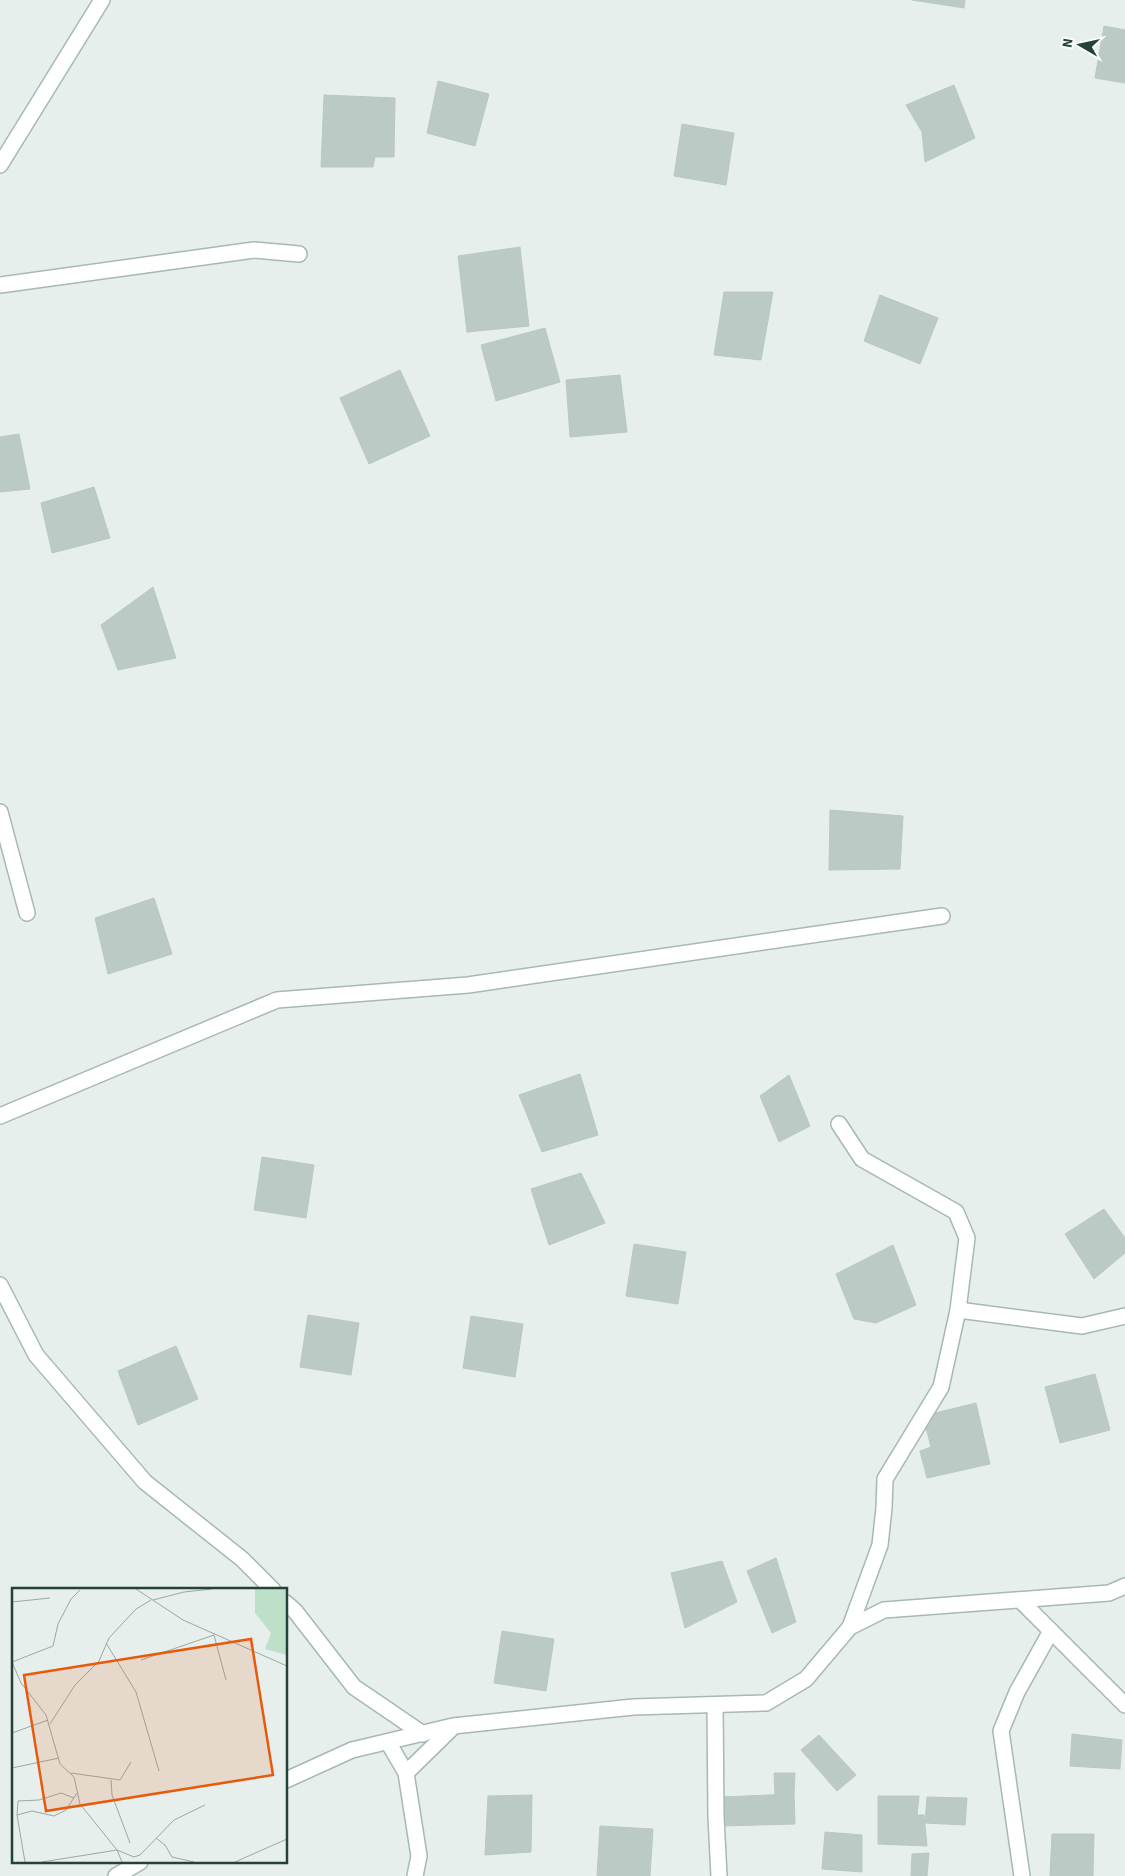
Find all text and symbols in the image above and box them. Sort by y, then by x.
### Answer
north arrow [1055,20,1105,70]
text: N [1058,37,1079,49]
inset map [12,1588,288,1864]

